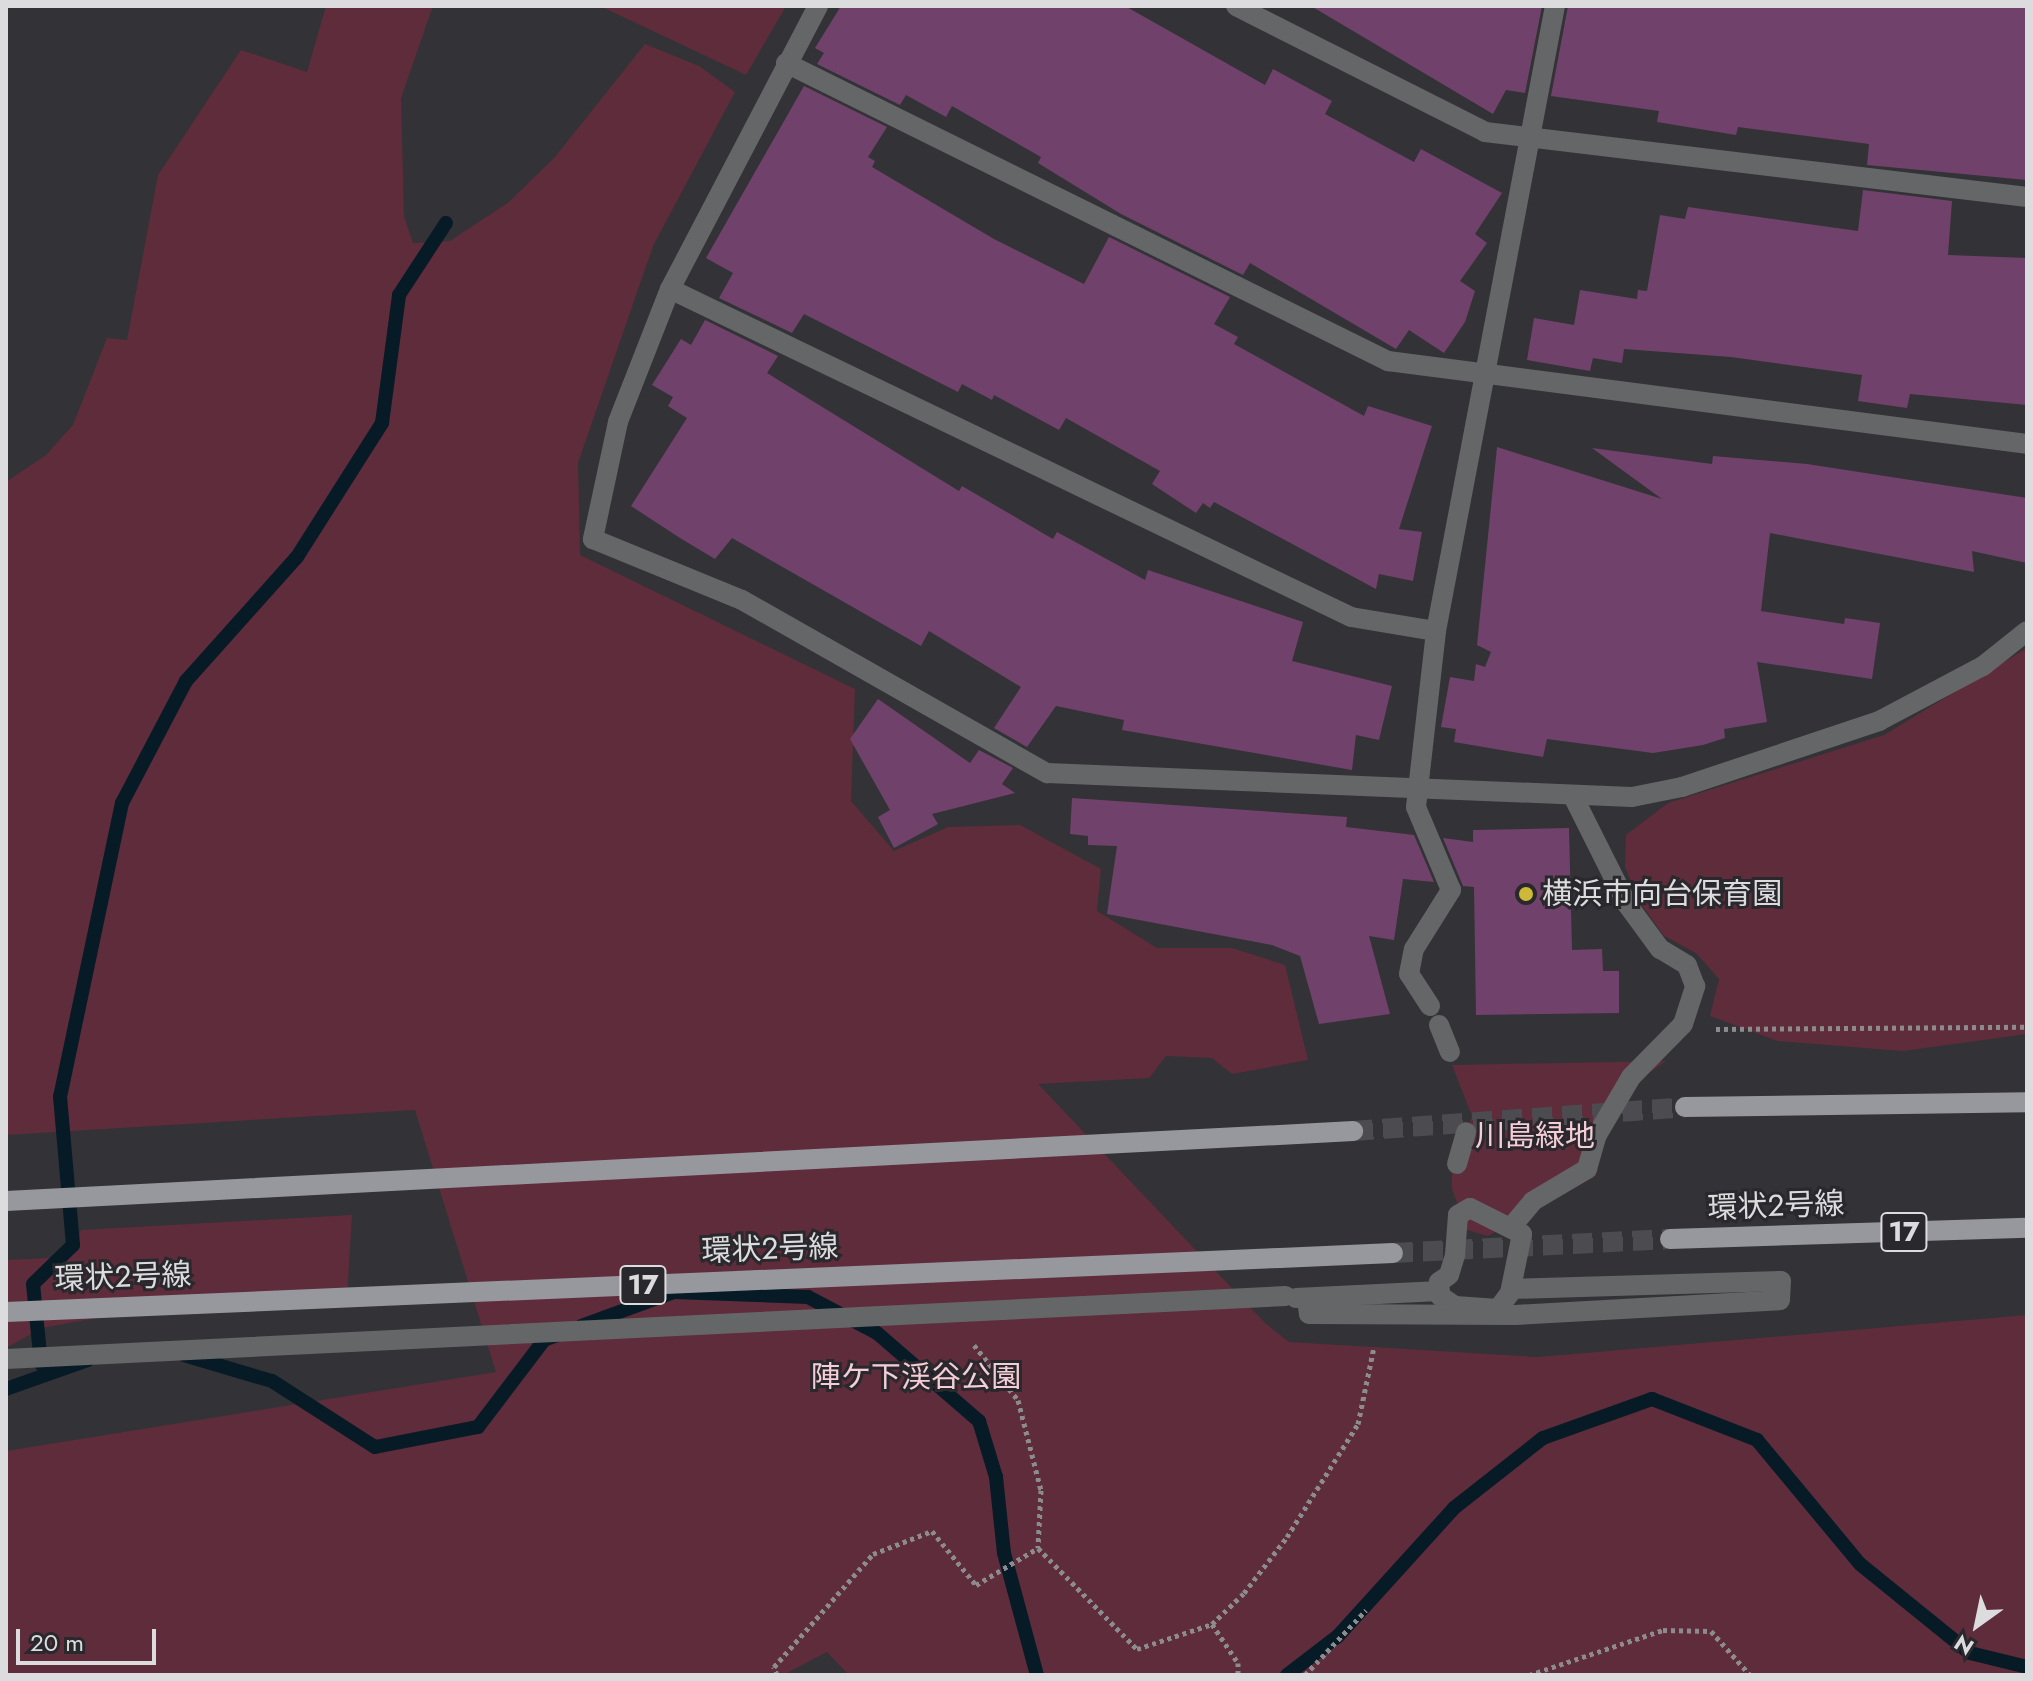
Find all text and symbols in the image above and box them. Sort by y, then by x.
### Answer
place label: 横浜市向台保育園 [1542,876,1782,912]
marker: 横浜市向台保育園 [1517,885,1535,903]
park label: 川島緑地 [1475,1118,1595,1154]
street label: 環状2号線 [1707,1186,1845,1226]
road number: 17 [1880,1208,1928,1256]
street label: 環状2号線 [701,1229,839,1269]
street label: 環状2号線 [54,1257,192,1297]
road number: 17 [619,1261,667,1309]
park label: 陣ケ下渓谷公園 [811,1359,1021,1395]
north arrow [1937,1585,2017,1665]
scale bar [20,1613,160,1663]
text: 20 m [30,1625,84,1660]
text: N [1948,1627,1980,1663]

